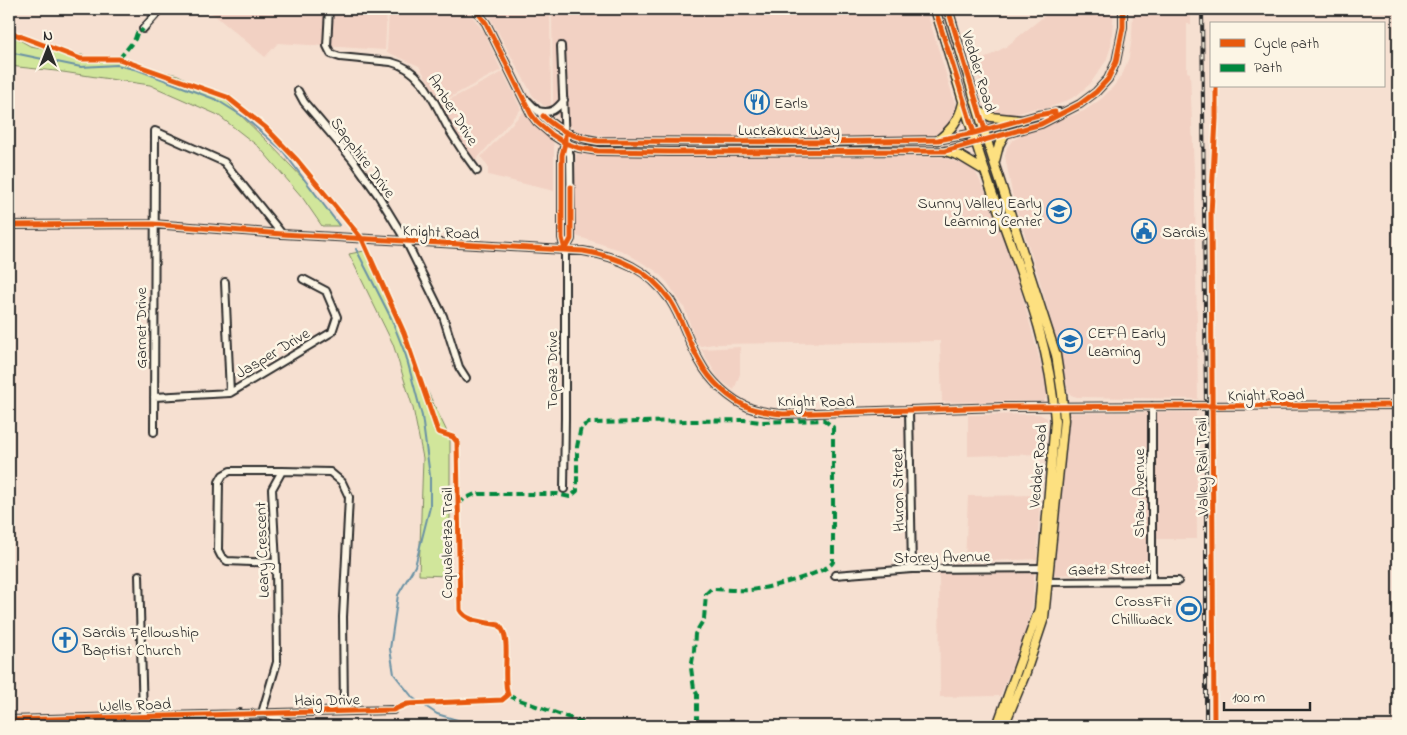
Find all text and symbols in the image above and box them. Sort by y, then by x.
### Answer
north arrow [22,22,72,72]
legend [1210,22,1384,88]
text: N [43,26,53,47]
street label: Vedder Road [954,27,1002,115]
text: Cycle path [1254,33,1319,56]
text: Path [1254,57,1282,79]
street label: Amber Drive [421,70,484,151]
restaurant icon: Earls [744,89,770,115]
place label: Earls [774,92,808,116]
street label: Sapphire Drive [324,113,401,204]
street label: Luckakuck Way [738,119,840,143]
place label: Sunny Valley Early Learning Center [917,192,1042,234]
school or university icon: Sunny Valley Early Learning Center [1046,198,1072,224]
public building icon: Sardis [1131,218,1157,244]
street label: Knight Road [402,219,480,247]
place label: Sardis [1162,221,1206,245]
street label: Garnet Drive [130,286,154,369]
street label: Jasper Drive [231,322,315,385]
place label: CEFA Early Learning [1088,322,1166,364]
school or university icon: CEFA Early Learning [1057,328,1083,354]
street label: Topaz Drive [541,330,565,409]
street label: Knight Road [1227,383,1305,409]
street label: Knight Road [778,390,854,414]
street label: Valley Rail Trail [1190,417,1216,516]
street label: Vedder Road [1023,423,1055,510]
street label: Huron Street [886,447,912,532]
street label: Shaw Avenue [1128,448,1152,537]
street label: Coqualeetza Trail [436,487,460,599]
street label: Leary Crescent [249,501,277,598]
street label: Storey Avenue [893,545,991,571]
street label: Gaetz Street [1068,557,1151,583]
place label: CrossFit Chilliwack [1111,590,1173,632]
sports icon: CrossFit Chilliwack [1176,596,1202,622]
place label: Sardis Fellowship Baptist Church [81,621,199,663]
church icon: Sardis Fellowship Baptist Church [52,627,78,653]
scale bar [1224,680,1311,712]
text: 100 m [1232,687,1265,709]
street label: Haig Drive [294,688,361,714]
street label: Wells Road [99,693,171,719]

